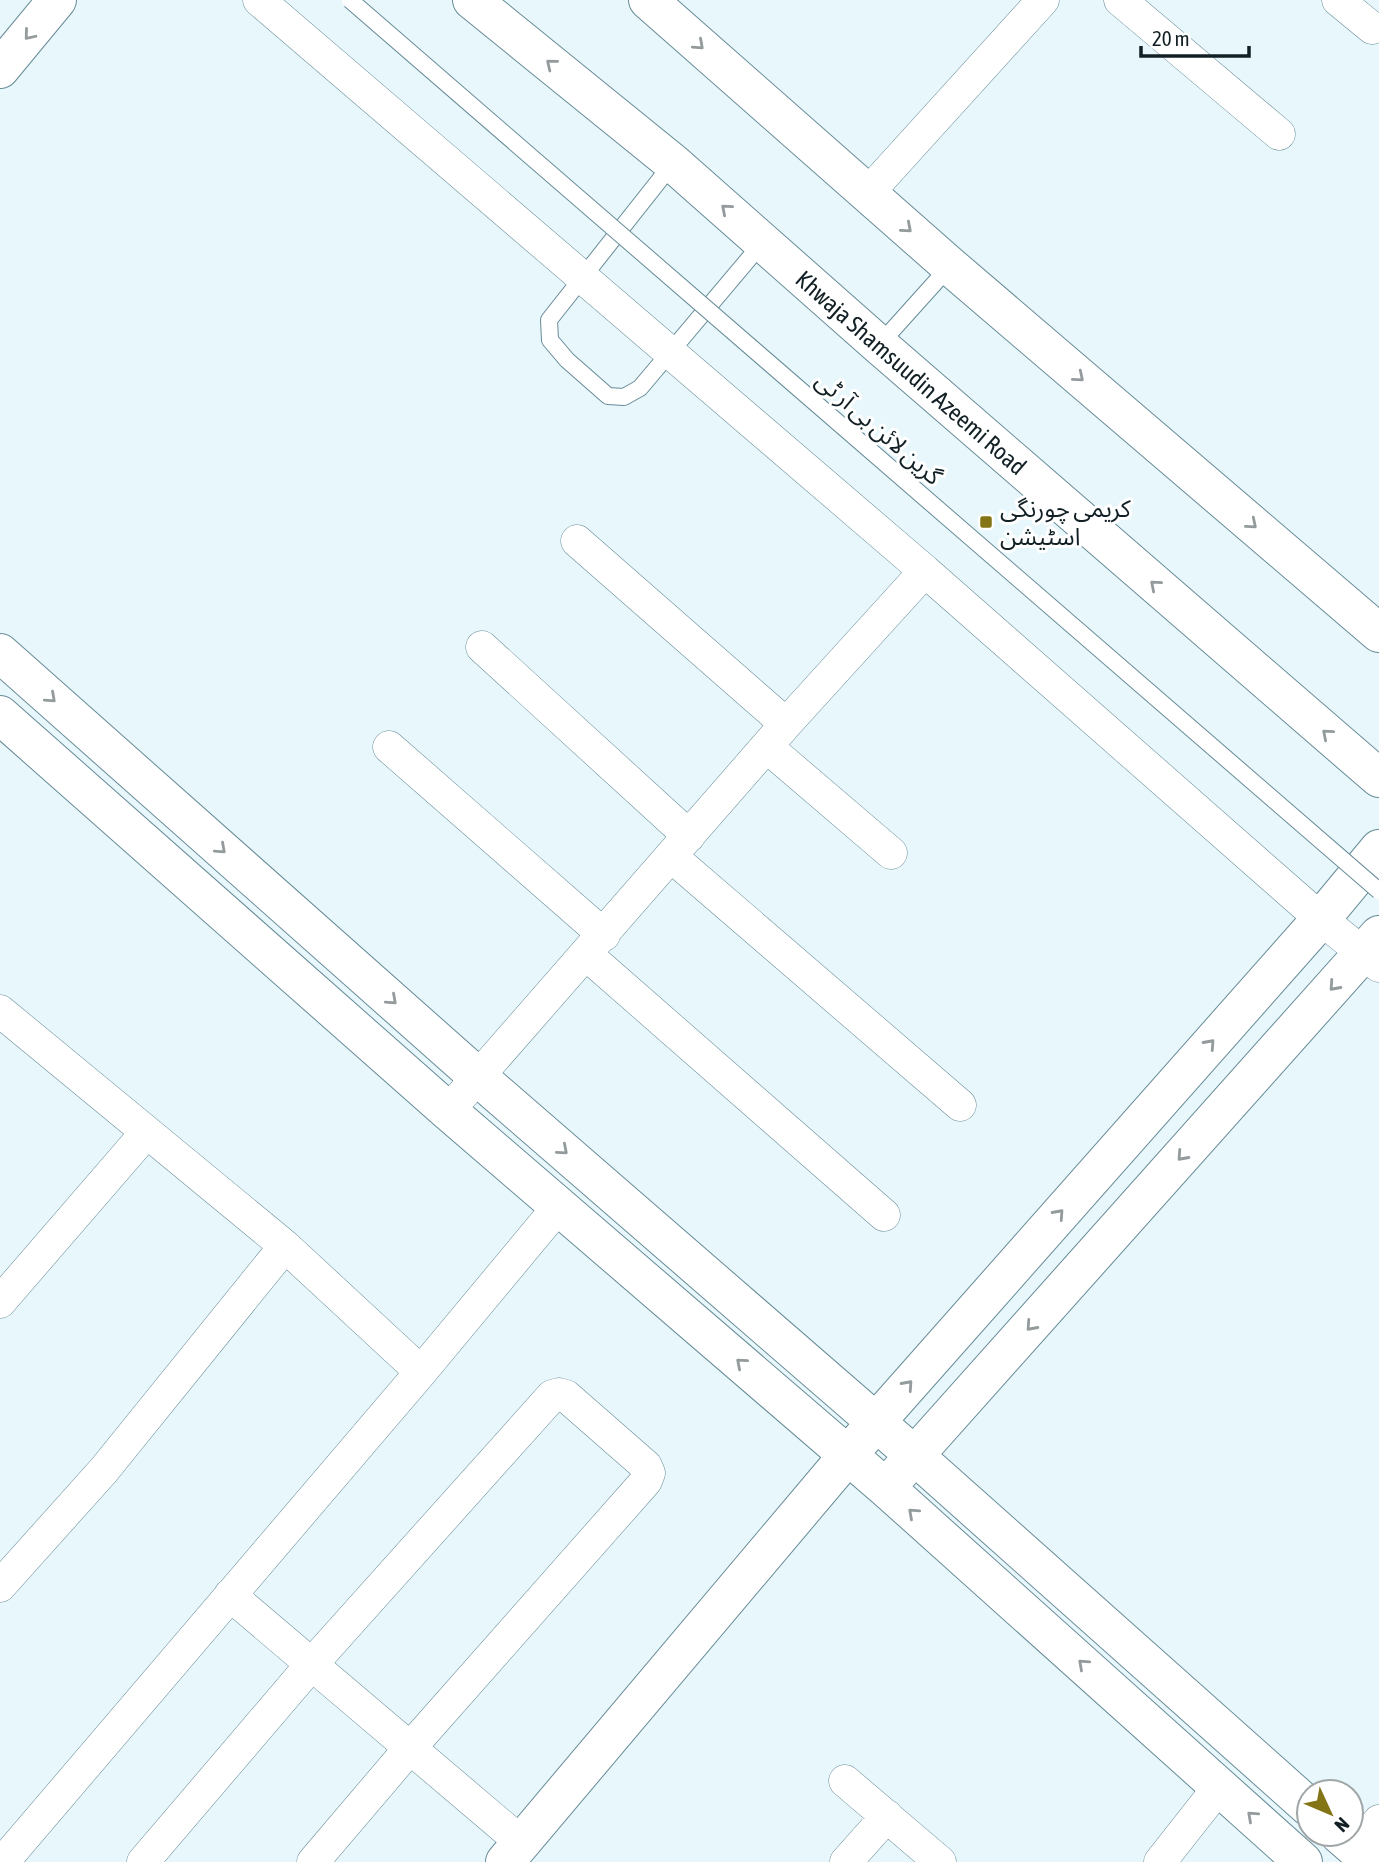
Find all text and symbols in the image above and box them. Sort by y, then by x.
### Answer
scale bar [1141,14,1250,58]
one-way arrow [25,26,37,39]
text: 20 m [1152,26,1190,50]
one-way arrow [691,37,704,49]
one-way arrow [547,59,559,72]
one-way arrow [721,205,734,217]
one-way arrow [898,220,911,233]
street label: Khwaja Shamsuudin Azeemi Road [791,265,1032,480]
street label: گرین لائن بی آر ٹی [810,366,948,491]
one-way arrow [1071,369,1084,381]
place label: کریمی چورنگی اسٹیشن [1000,495,1132,550]
marker: کریمی چورنگی اسٹیشن [978,514,994,530]
one-way arrow [1244,516,1257,529]
one-way arrow [1151,581,1164,593]
one-way arrow [43,690,56,702]
one-way arrow [1323,730,1336,742]
one-way arrow [213,841,226,853]
one-way arrow [1329,978,1342,991]
one-way arrow [383,992,396,1004]
one-way arrow [1202,1039,1214,1052]
one-way arrow [554,1142,567,1154]
one-way arrow [1178,1148,1190,1161]
one-way arrow [1051,1210,1063,1223]
one-way arrow [1027,1318,1039,1331]
one-way arrow [737,1359,750,1371]
one-way arrow [900,1380,913,1393]
one-way arrow [908,1508,921,1521]
one-way arrow [1078,1660,1091,1673]
north arrow [1295,1778,1365,1848]
one-way arrow [1247,1812,1260,1825]
text: N [1330,1813,1354,1836]

